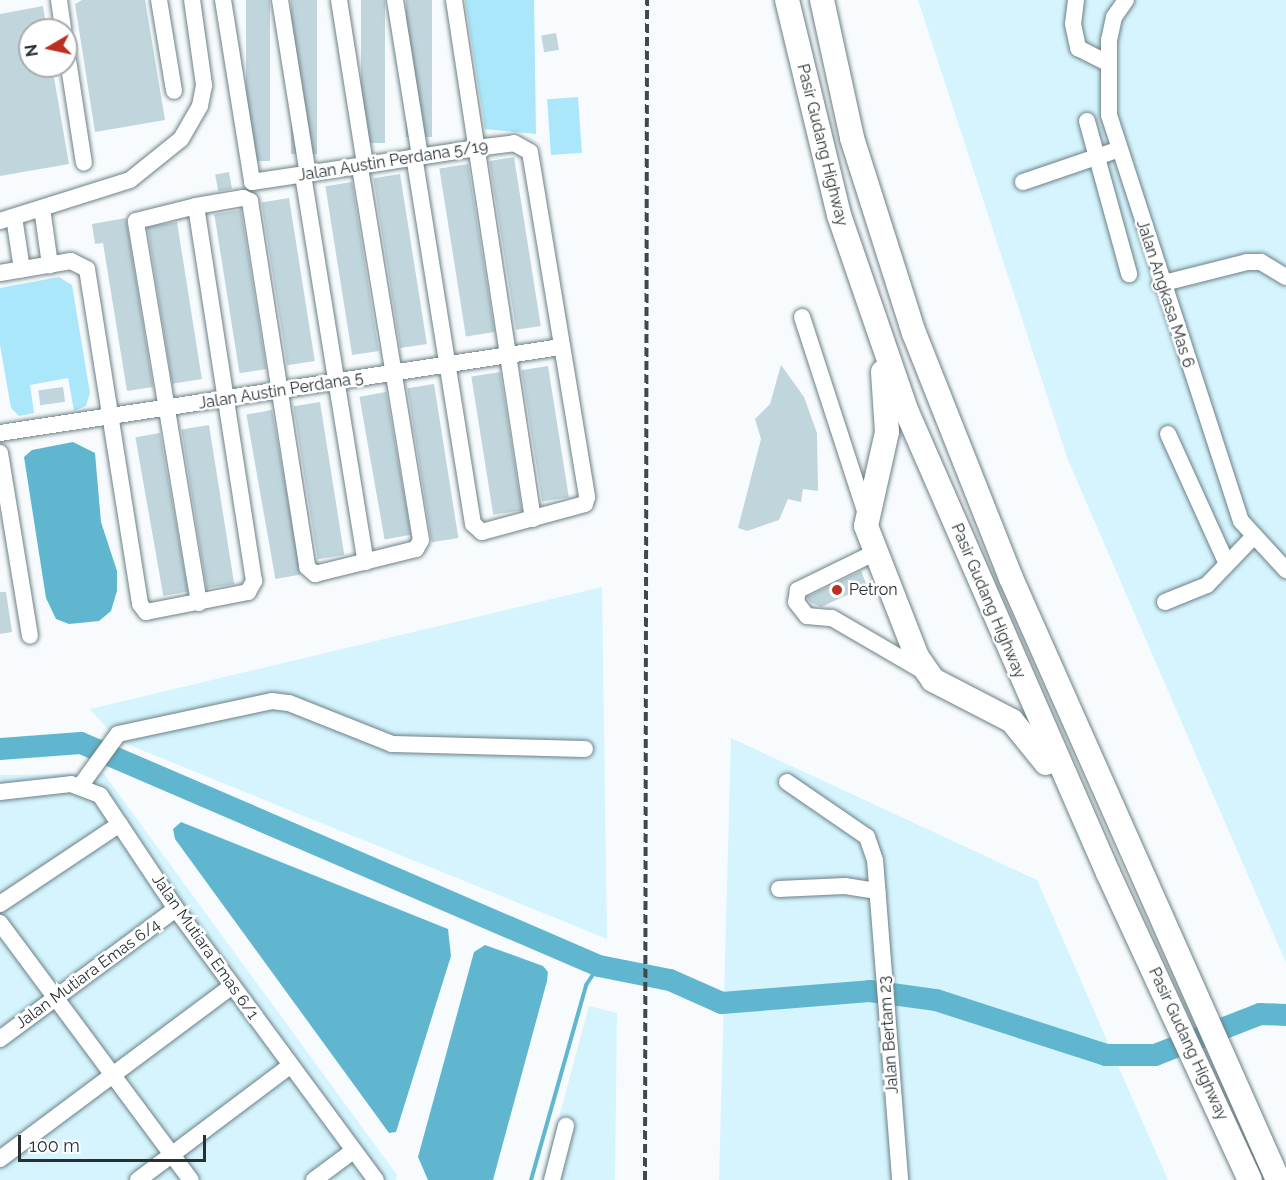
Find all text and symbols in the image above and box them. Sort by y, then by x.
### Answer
north arrow [18,18,78,78]
text: N [21,43,42,58]
street label: Pasir Gudang Highway [793,62,851,228]
street label: Jalan Austin Perdana 5/19 [296,136,490,186]
street label: Jalan Angkasa Mas 6 [1132,218,1198,370]
street label: Jalan Austin Perdana 5 [197,368,365,414]
street label: Pasir Gudang Highway [947,521,1029,681]
place label: Petron [849,580,898,600]
marker: Petron [830,583,844,597]
street label: Jalan Mutiara Emas 6/1 [148,871,262,1023]
street label: Jalan Mutiara Emas 6/4 [12,915,164,1033]
street label: Pasir Gudang Highway [1144,964,1232,1124]
street label: Jalan Bertam 23 [875,975,903,1095]
scale bar [21,1123,208,1161]
text: 100 m [29,1135,80,1156]

